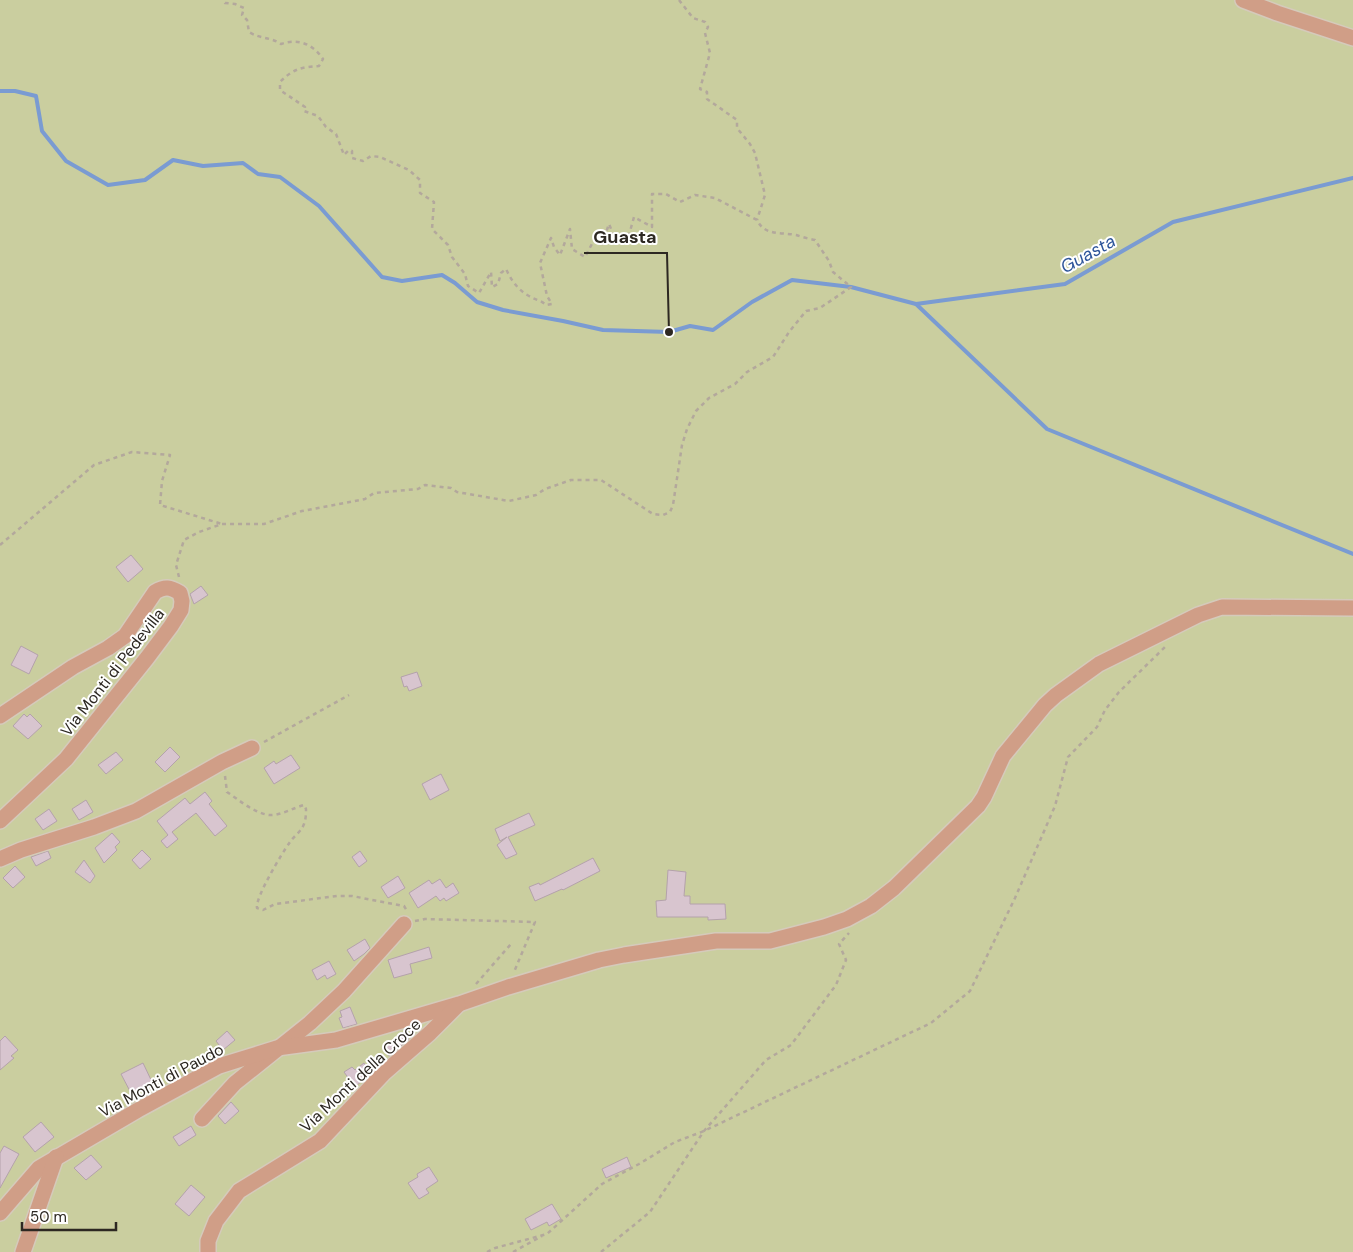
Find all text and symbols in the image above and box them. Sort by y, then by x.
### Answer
callout: Guasta [584,220,667,253]
text: Guasta [593,225,657,249]
water label: Guasta [1056,229,1120,279]
street label: Via Monti di Pedevilla [56,604,169,741]
street label: Via Monti della Croce [295,1014,425,1137]
street label: Via Monti di Paudo [95,1039,227,1122]
scale bar [22,1200,116,1232]
text: 50 m [30,1207,67,1227]

